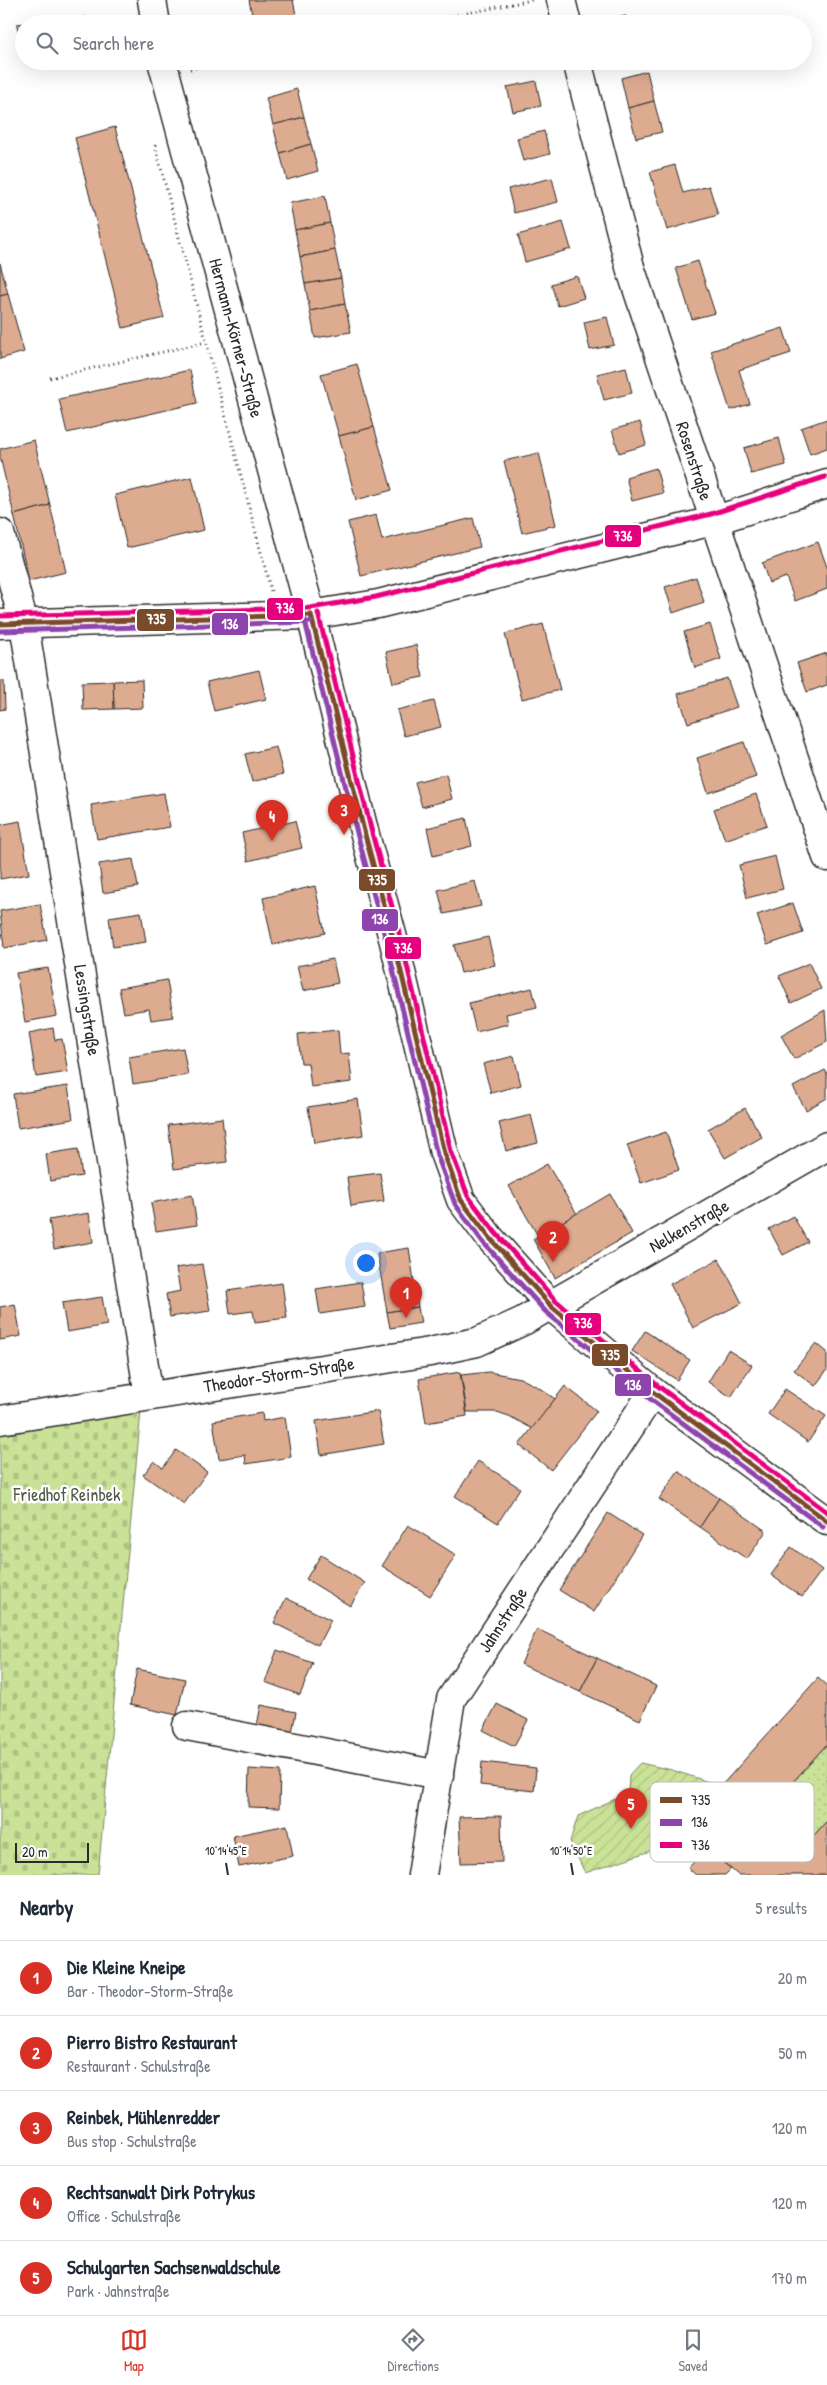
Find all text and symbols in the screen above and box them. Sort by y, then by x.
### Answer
search box [15,15,812,70]
icon: search [33,29,61,57]
text: Search here [73,30,154,56]
street label: Hermann-Körner-Straße [203,256,270,420]
street label: Rosenstraße [670,418,719,503]
line badge: 736 [604,524,642,548]
text: 736 [613,526,633,545]
line badge: 736 [266,597,304,621]
text: 736 [275,598,295,617]
line badge: 735 [136,608,175,632]
text: 735 [145,609,166,628]
line badge: 136 [211,612,249,636]
text: 136 [222,614,239,633]
pin: 3 [328,794,360,835]
pin: 4 [256,800,288,841]
line badge: 735 [358,868,396,892]
text: 735 [366,870,387,889]
line badge: 136 [361,908,399,932]
text: 136 [372,909,389,928]
line badge: 736 [384,936,422,960]
text: 736 [393,938,413,957]
street label: Lessingstraße [68,963,107,1057]
street label: Nelkenstraße [644,1193,733,1258]
pin: 2 [537,1221,569,1262]
your location [353,1250,379,1276]
pin: 1 [390,1277,422,1318]
line badge: 736 [564,1312,602,1336]
text: 736 [573,1313,593,1332]
line badge: 735 [591,1343,629,1367]
text: 735 [599,1345,620,1364]
street label: Theodor-Storm-Straße [202,1350,356,1399]
line badge: 136 [614,1373,652,1397]
text: 136 [625,1375,642,1394]
park label: Friedhof Reinbek [13,1482,121,1507]
street label: Jahnstraße [472,1582,533,1657]
legend [650,1782,814,1862]
pin: 5 [615,1788,647,1829]
text: 735 [691,1790,710,1809]
text: 136 [691,1812,708,1831]
text: 736 [691,1835,710,1854]
scale bar [15,1840,89,1863]
text: 20 m [22,1842,48,1861]
text: 10°14'45"E [205,1842,248,1859]
text: 10°14'50"E [550,1842,593,1859]
text: Nearby [20,1893,73,1922]
text: 5 results [756,1897,807,1919]
text: Die Kleine Kneipe [67,1954,186,1980]
text: 1 [33,1967,39,1989]
text: 20 m [778,1967,807,1989]
text: Bar · Theodor-Storm-Straße [67,1980,233,2002]
text: Pierro Bistro Restaurant [67,2029,237,2055]
text: 2 [32,2042,40,2064]
text: 50 m [779,2042,807,2064]
text: Restaurant · Schulstraße [67,2055,211,2077]
text: Reinbek, Mühlenredder [67,2104,220,2130]
text: 3 [32,2117,40,2139]
text: 120 m [772,2117,807,2139]
text: Bus stop · Schulstraße [67,2130,197,2152]
text: Rechtsanwalt Dirk Potrykus [67,2179,255,2205]
text: 4 [33,2192,39,2214]
text: 120 m [772,2192,807,2214]
text: Office · Schulstraße [67,2205,181,2227]
text: Schulgarten Sachsenwaldschule [67,2254,281,2280]
text: 5 [33,2267,39,2289]
text: 170 m [772,2267,807,2289]
text: Park · Jahnstraße [67,2280,169,2302]
tab: Map [120,2326,148,2375]
tab: Directions [387,2326,439,2375]
tab: Saved [679,2326,707,2375]

